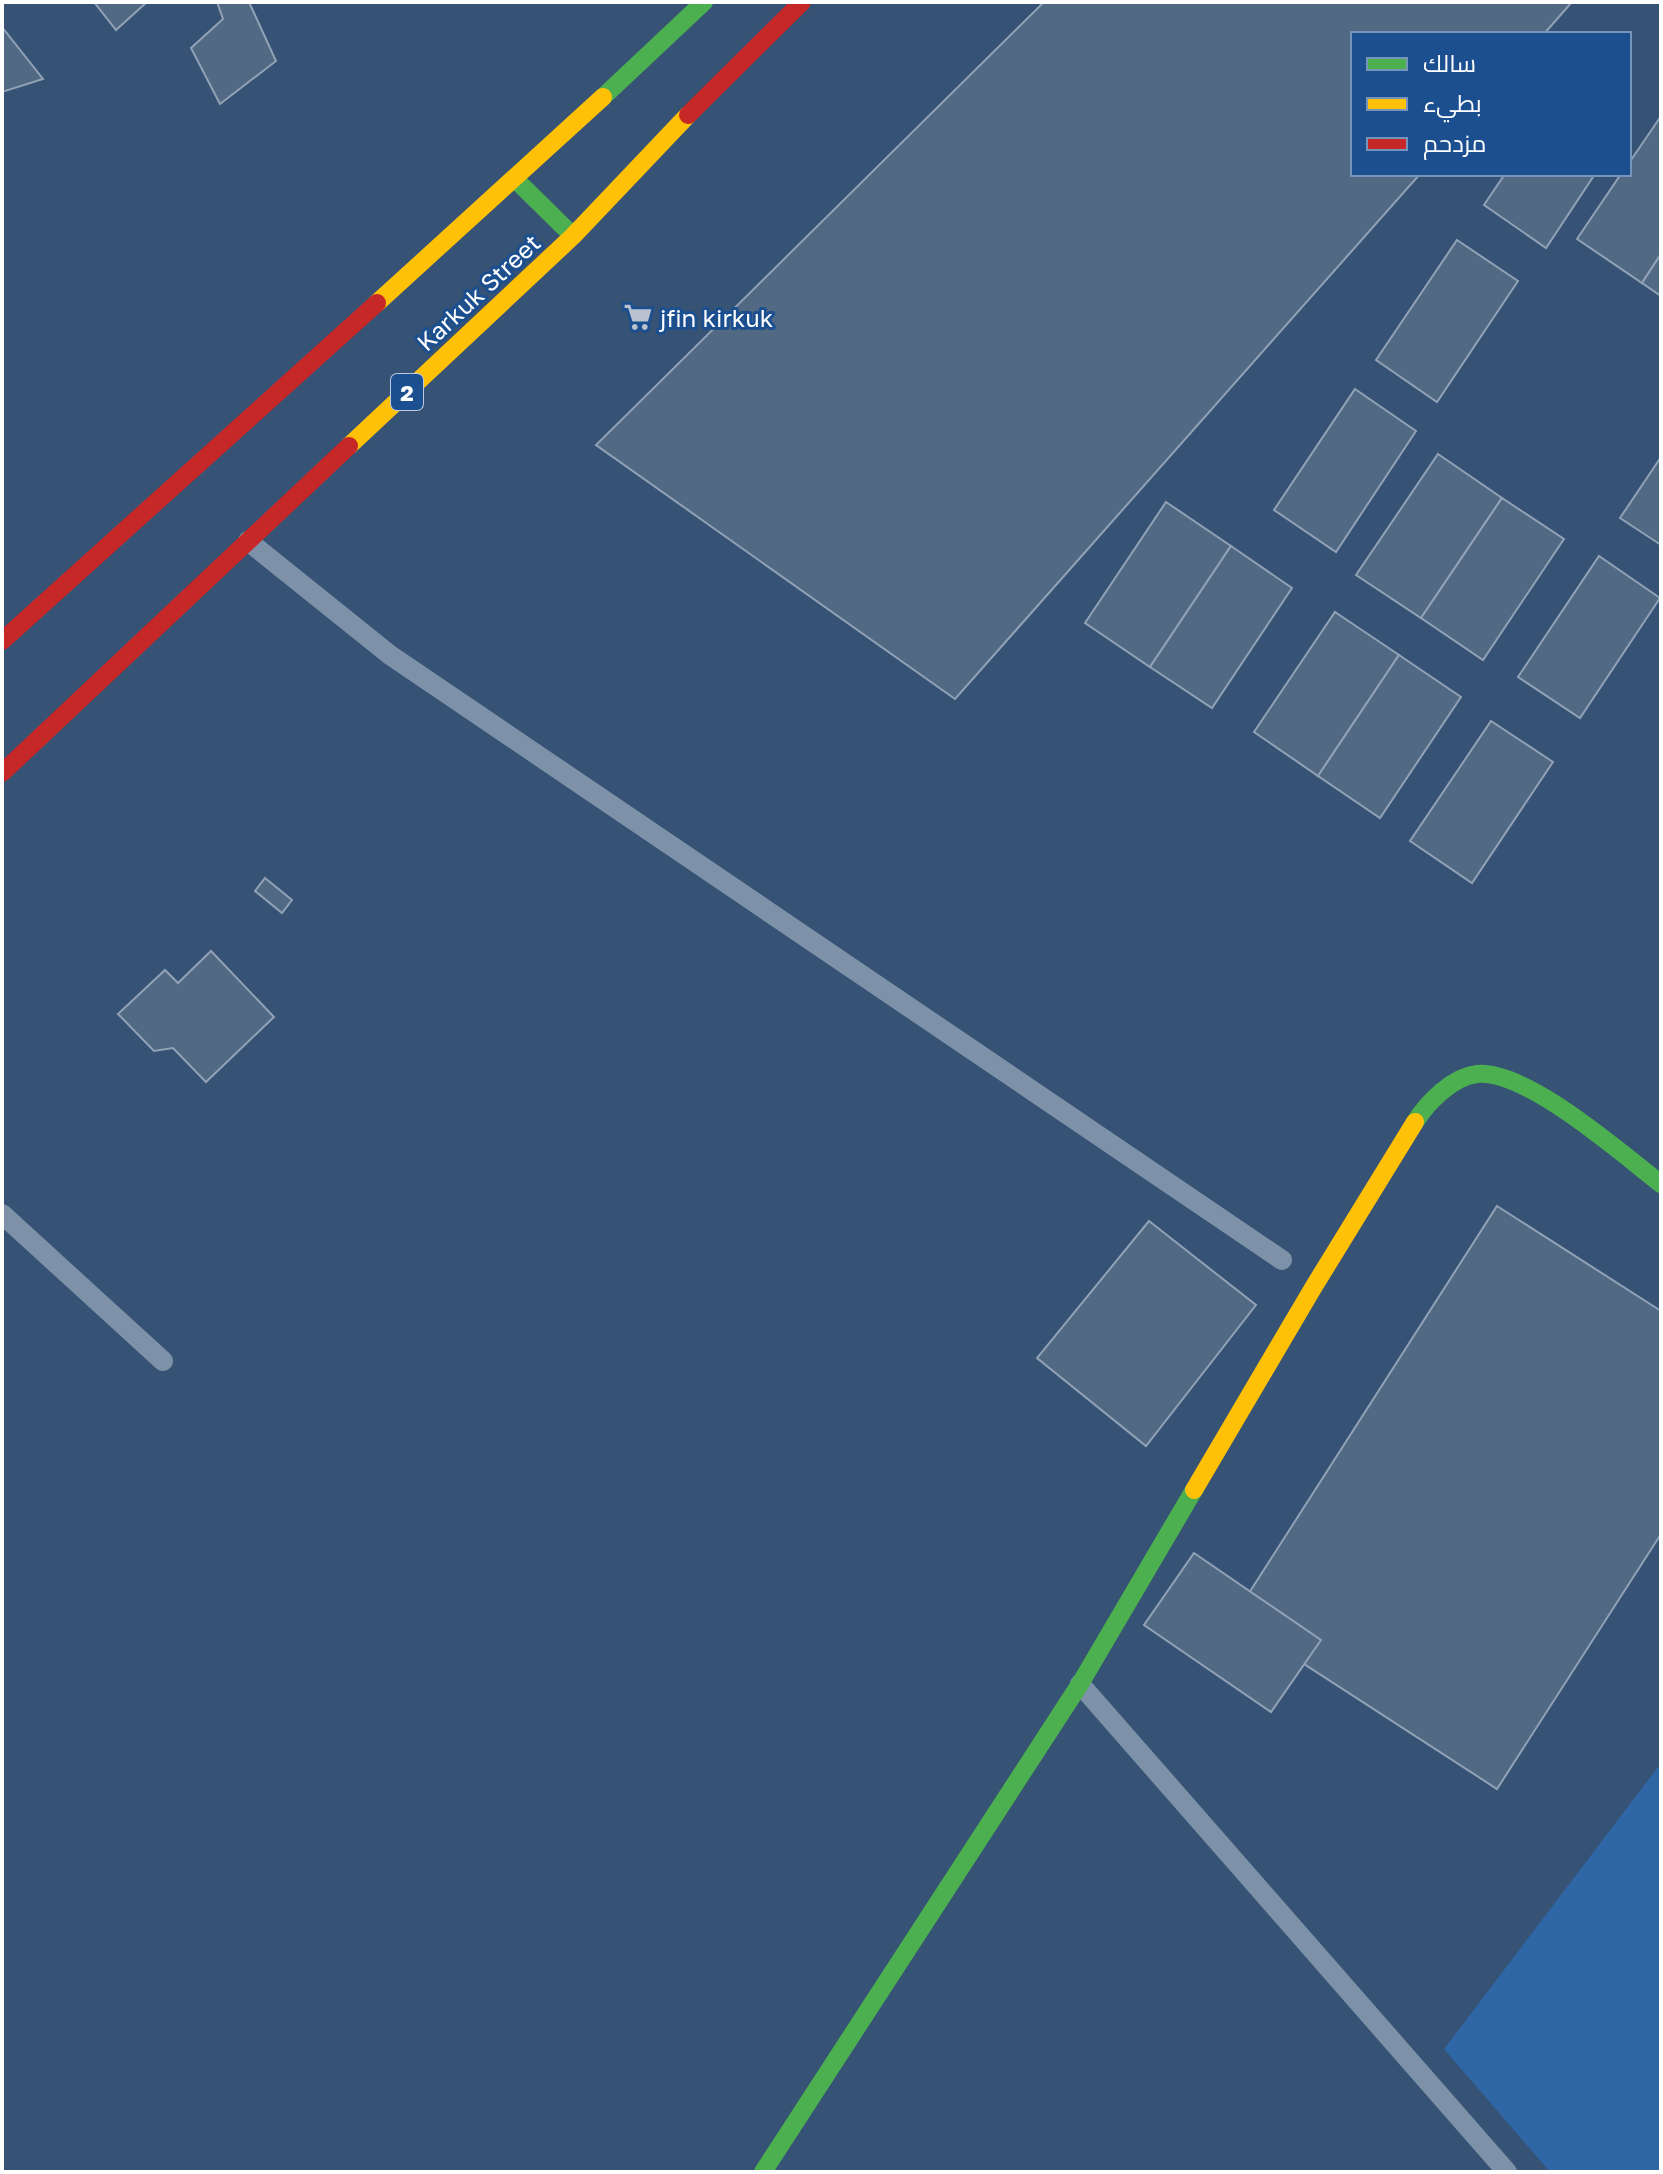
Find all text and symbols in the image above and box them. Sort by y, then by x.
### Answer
legend [1351,32,1631,176]
text: سالك [1423,48,1476,77]
text: بطيء [1423,88,1482,123]
text: مزدحم [1423,128,1486,160]
street label: Karkuk Street [410,228,546,356]
supermarket icon: jfin kirkuk [623,302,653,332]
place label: jfin kirkuk [659,303,773,332]
road number: 2 [391,374,423,410]

